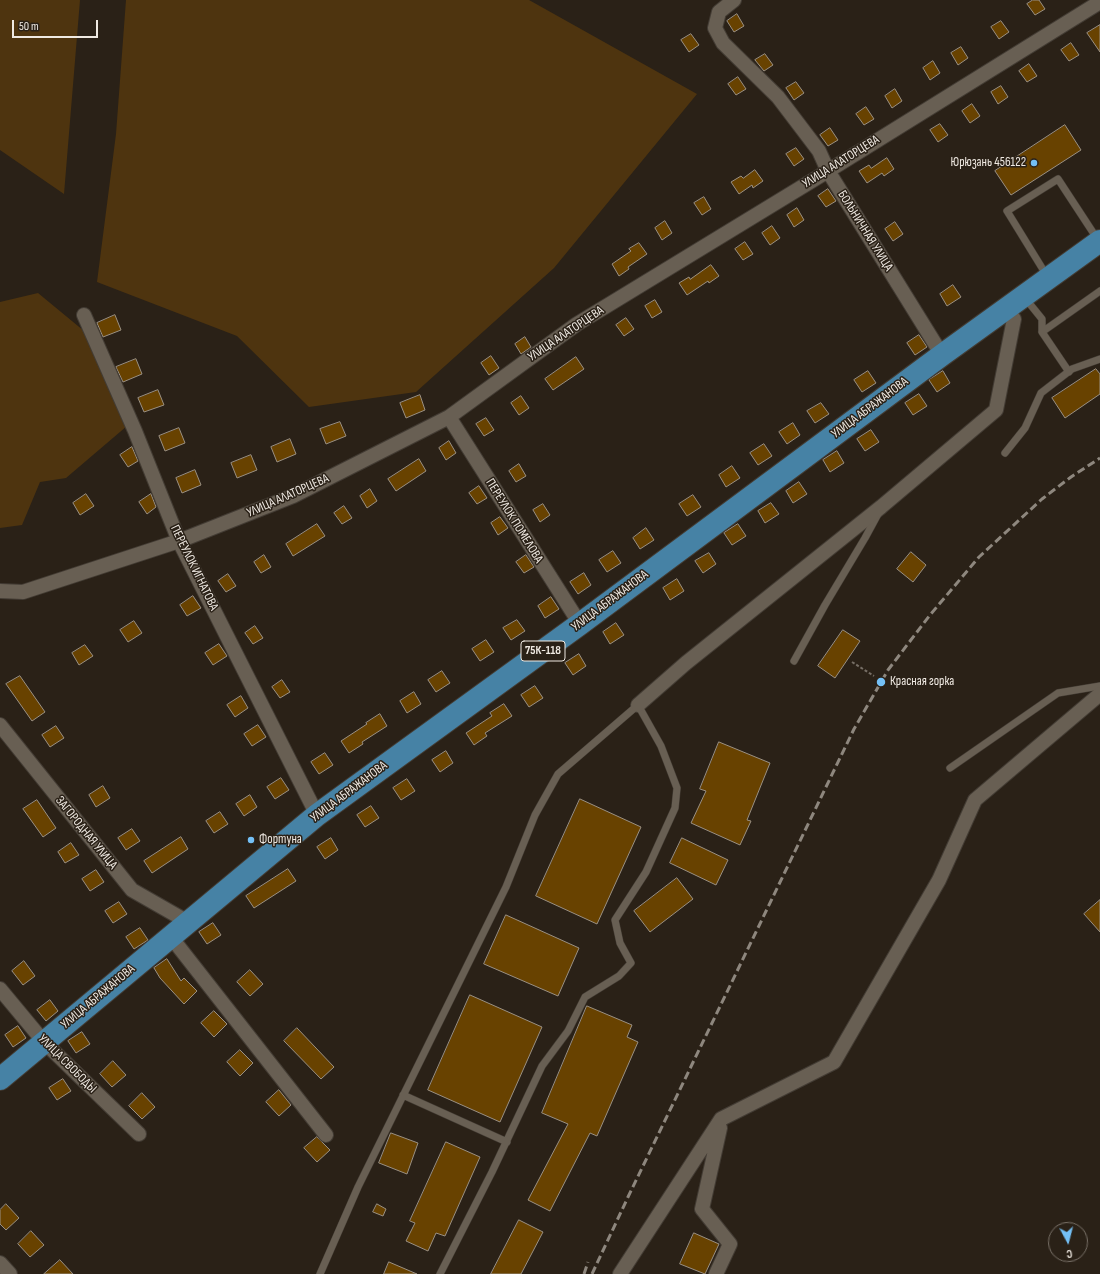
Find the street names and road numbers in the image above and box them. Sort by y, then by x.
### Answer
street label: УЛИЦА АЛАТОРЦЕВА [800,132,882,192]
street label: БОЛЬНИЧНАЯ УЛИЦА [834,188,896,274]
street label: УЛИЦА АЛАТОРЦЕВА [525,303,607,365]
street label: УЛИЦА АБРАЖАНОВА [829,374,911,442]
street label: УЛИЦА АЛАТОРЦЕВА [245,471,331,521]
street label: ПЕРЕУЛОК ПОМЕЛОВА [482,476,546,566]
street label: ПЕРЕУЛОК ИГНАТОВА [167,523,221,613]
street label: УЛИЦА АБРАЖАНОВА [569,567,651,635]
road number: 75К-118 [521,641,565,661]
street label: УЛИЦА АБРАЖАНОВА [308,758,390,826]
street label: ЗАГОРОДНАЯ УЛИЦА [52,793,120,873]
street label: УЛИЦА АБРАЖАНОВА [58,962,138,1032]
street label: УЛИЦА СВОБОДЫ [34,1031,100,1097]

